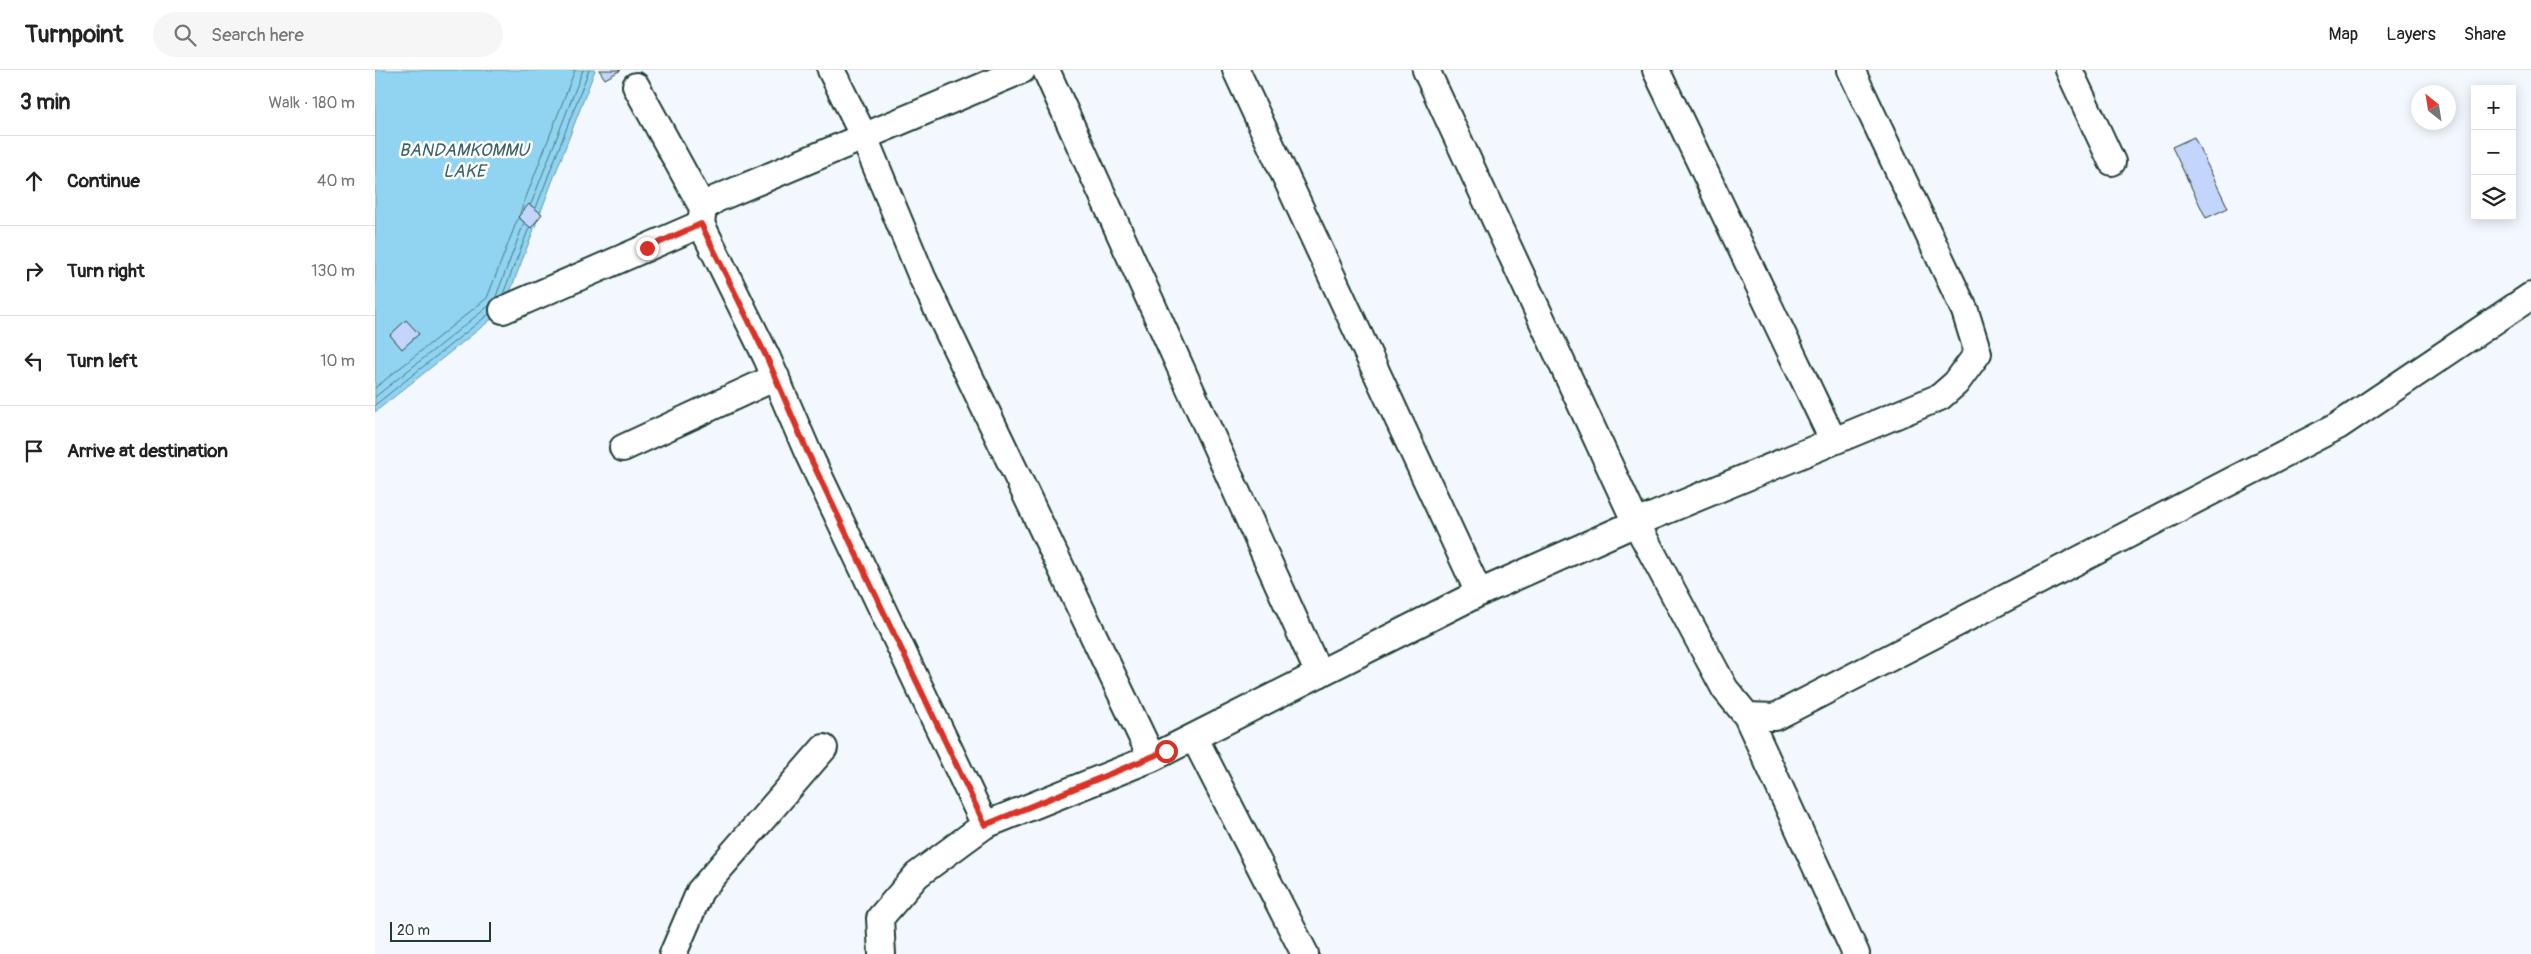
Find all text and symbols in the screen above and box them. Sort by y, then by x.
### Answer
search box [153,12,503,57]
text: Turnpoint [25,20,123,49]
icon: search [171,21,199,49]
text: Search here [211,23,304,47]
text: Map [2329,23,2358,46]
text: Layers [2386,23,2436,46]
text: Share [2464,23,2506,46]
north arrow [2411,85,2456,130]
map controls [2471,85,2516,220]
button: + [2471,85,2516,130]
text: 3 min [20,89,70,116]
text: Walk · 180 m [268,93,355,113]
button: − [2471,130,2516,175]
water label: BANDAMKOMMU LAKE [399,139,531,183]
icon: ahead [20,167,48,195]
text: Continue [67,169,140,193]
text: 40 m [317,171,355,191]
button: layers [2471,175,2516,220]
route end [636,237,659,260]
icon: right [20,257,48,285]
text: Turn right [67,259,145,283]
text: 130 m [311,261,355,281]
icon: left [20,347,48,375]
text: Turn left [67,349,137,373]
text: 10 m [320,351,355,371]
icon: arrive [20,437,48,465]
text: Arrive at destination [67,439,228,463]
route start [1155,740,1178,763]
scale bar [390,919,491,942]
text: 20 m [397,922,430,939]

